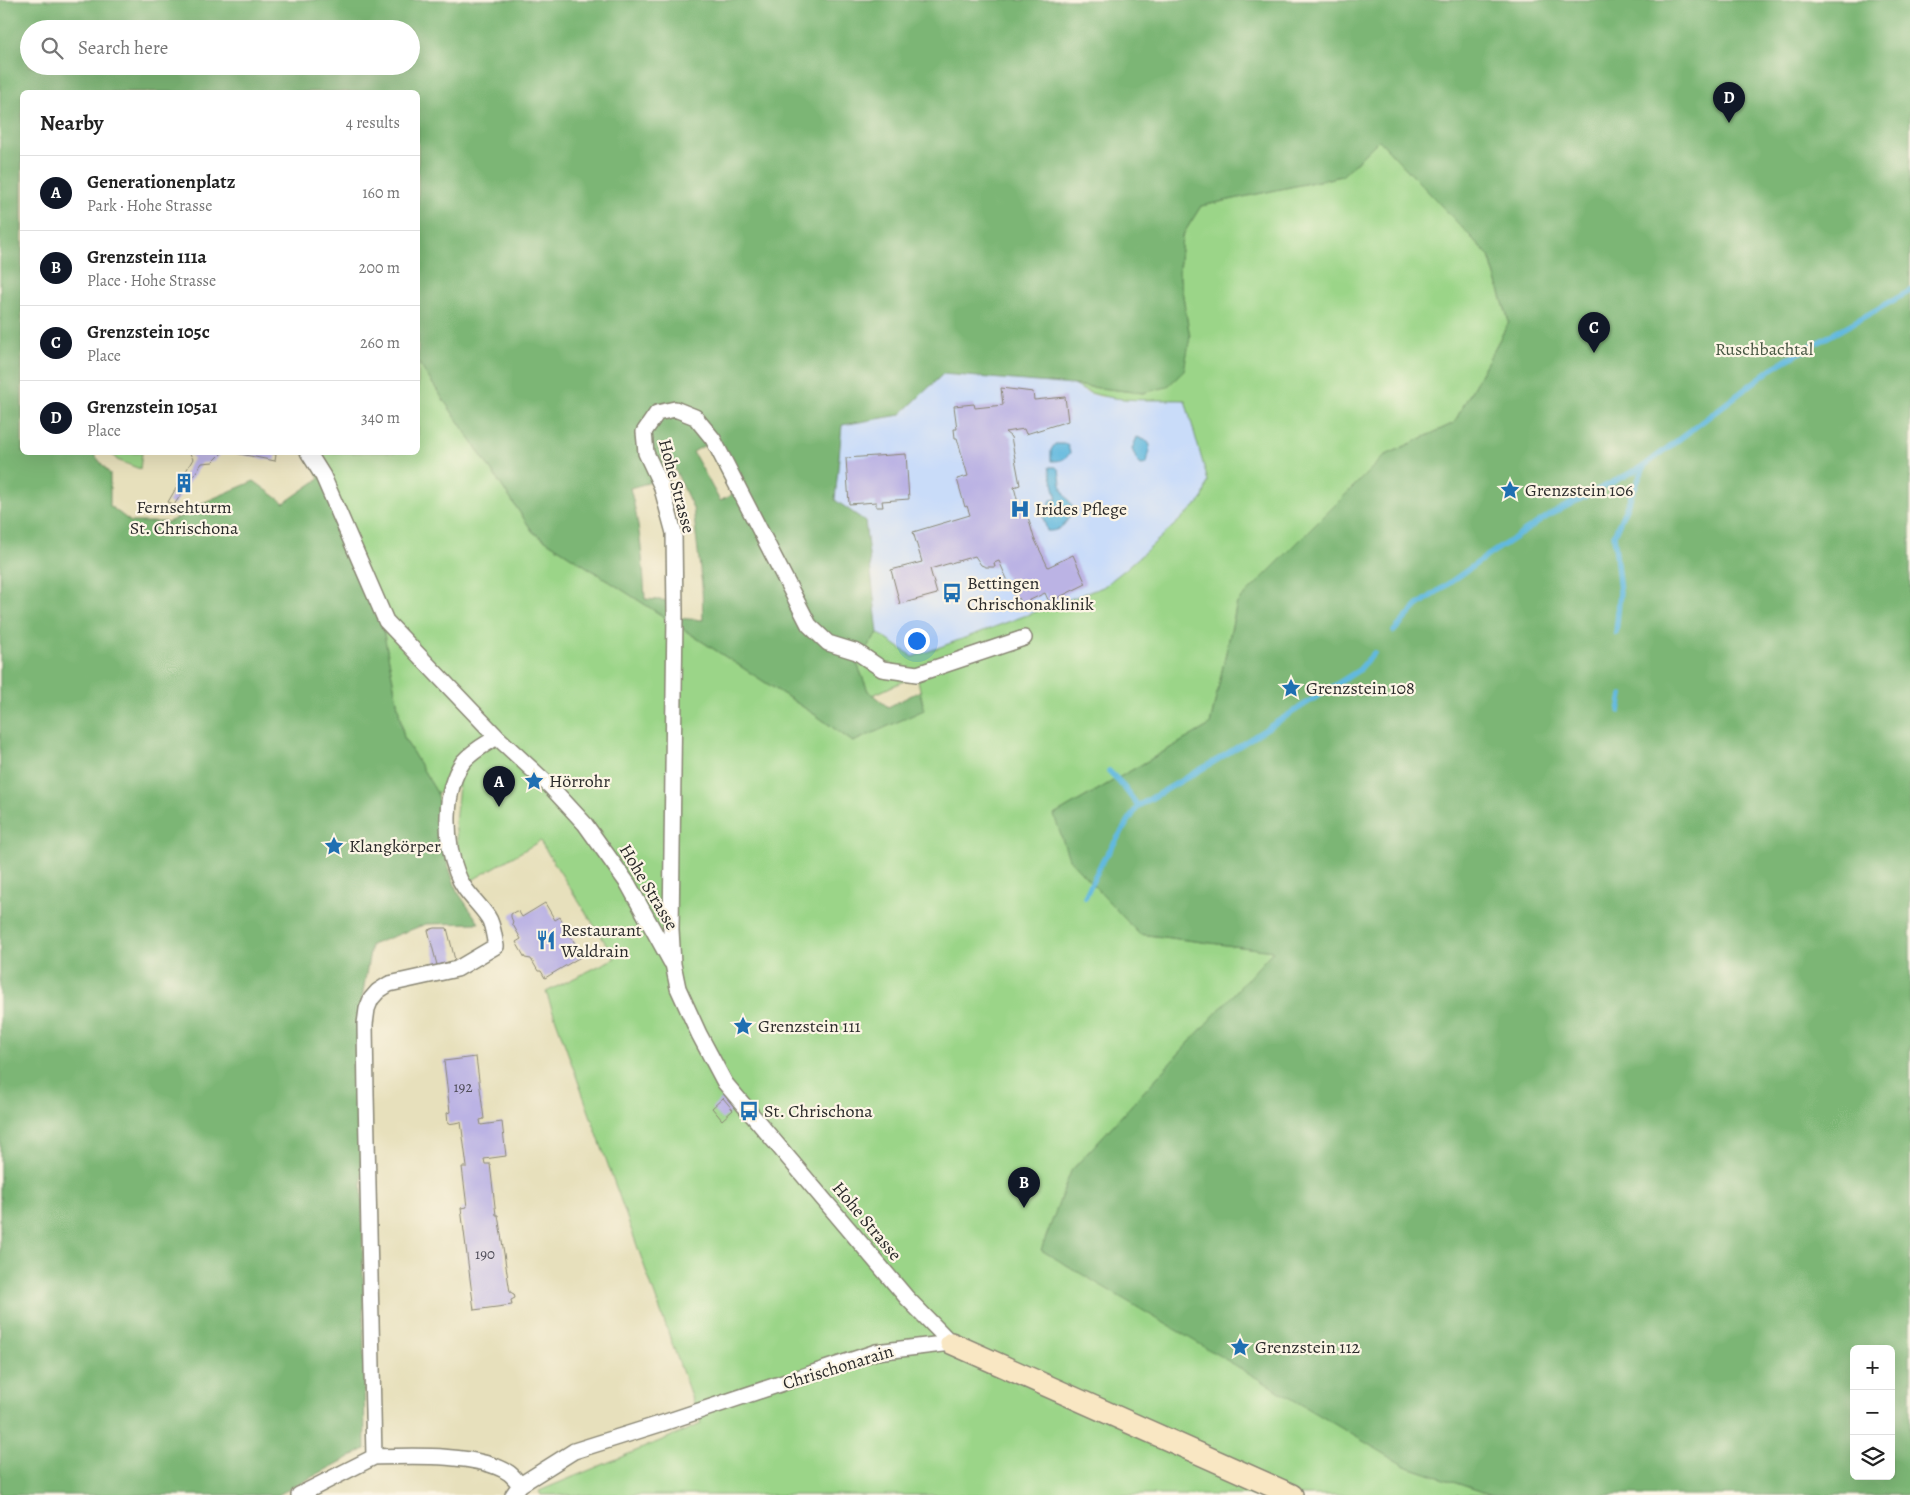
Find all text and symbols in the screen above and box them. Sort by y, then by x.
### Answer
search box [20,20,420,75]
icon: search [38,34,66,62]
text: Search here [78,35,168,61]
pin: D [1713,82,1745,123]
text: Nearby [40,109,103,137]
text: 4 results [346,112,400,134]
text: Generationenplatz [87,169,235,195]
text: A [51,182,61,204]
text: 160 m [362,182,400,204]
text: Park · Hohe Strasse [87,195,212,217]
text: Grenzstein 111a [87,244,207,270]
text: B [51,257,61,279]
text: 200 m [359,257,400,279]
text: Place · Hohe Strasse [87,270,216,292]
pin: C [1578,312,1610,353]
text: Grenzstein 105c [87,319,210,345]
text: C [51,332,61,354]
text: 260 m [360,332,400,354]
park label: Ruschbachtal [1715,337,1814,361]
text: Place [87,345,121,367]
text: Grenzstein 105a1 [87,394,218,420]
text: D [50,407,62,429]
text: 340 m [361,407,400,429]
text: Place [87,420,121,442]
street label: Hohe Strasse [653,436,701,536]
building icon: Fernsehturm St. Chrischona [173,472,195,494]
place label: Grenzstein 106 [1525,478,1633,502]
place icon: Grenzstein 106 [1499,479,1521,501]
place label: Fernsehturm St. Chrischona [130,495,239,540]
place label: Irides Pflege [1035,497,1127,521]
hospital icon: Irides Pflege [1009,498,1031,520]
place label: Bettingen Chrischonaklinik [967,571,1094,616]
bus stop icon: Bettingen Chrischonaklinik [941,582,963,604]
your location [904,628,930,654]
place label: Grenzstein 108 [1306,676,1415,700]
place icon: Grenzstein 108 [1280,677,1302,699]
pin: A [483,766,515,807]
place label: Hörrohr [549,769,610,793]
place icon: Hörrohr [523,770,545,792]
place label: Klangkörper [349,834,441,858]
place icon: Klangkörper [323,835,345,857]
street label: Hohe Strasse [614,839,684,935]
place label: Restaurant Waldrain [560,918,642,963]
restaurant icon: Restaurant Waldrain [535,929,557,951]
place label: Grenzstein 111 [758,1014,861,1038]
place icon: Grenzstein 111 [732,1015,754,1037]
house number: 192 [453,1077,473,1097]
place label: St. Chrischona [764,1099,873,1123]
bus stop icon: St. Chrischona [738,1100,760,1122]
pin: B [1008,1167,1040,1208]
street label: Hohe Strasse [827,1176,907,1266]
house number: 190 [475,1244,495,1264]
place label: Grenzstein 112 [1255,1335,1361,1359]
place icon: Grenzstein 112 [1229,1336,1251,1358]
street label: Chrischonarain [780,1339,896,1395]
map controls [1850,1345,1895,1480]
button: + [1850,1345,1895,1390]
button: − [1850,1390,1895,1435]
button: layers [1850,1435,1895,1480]

